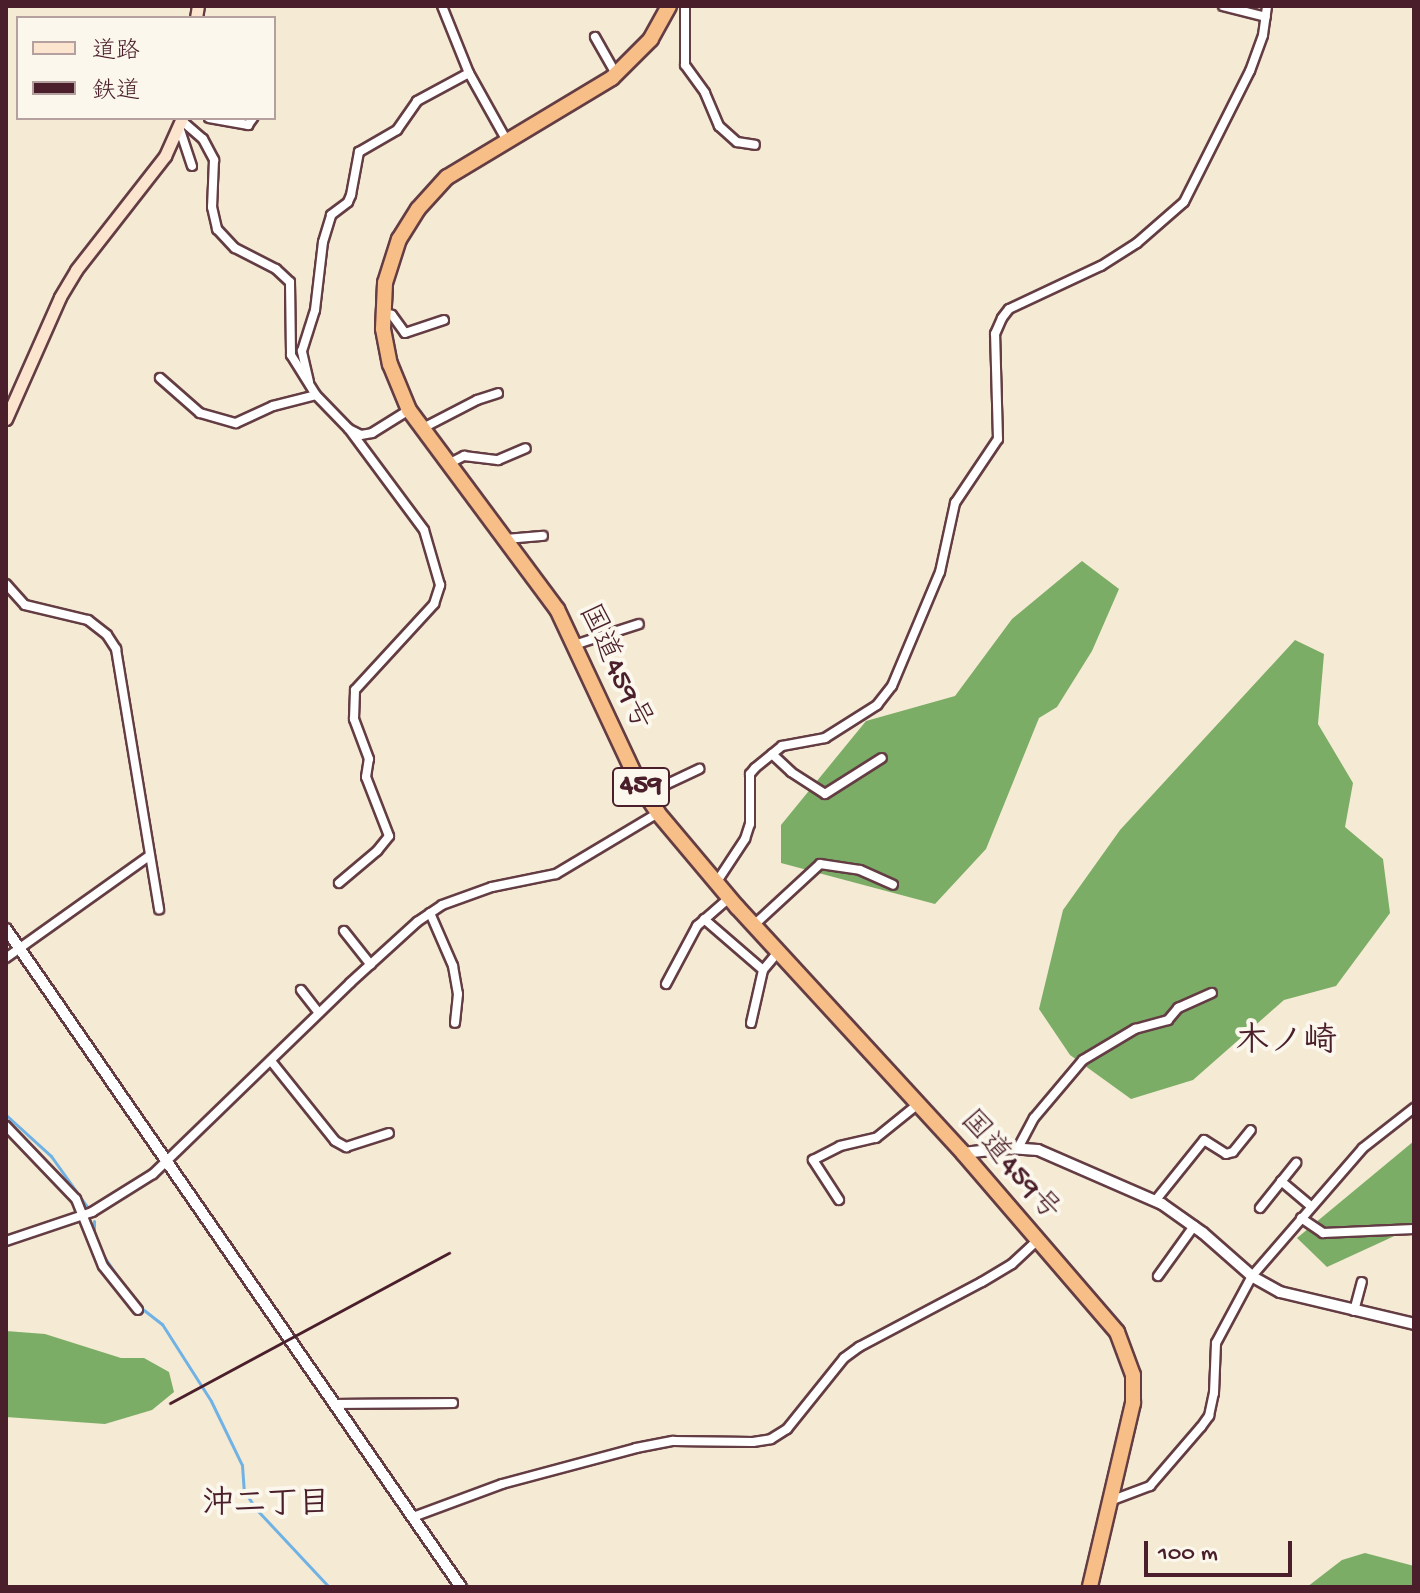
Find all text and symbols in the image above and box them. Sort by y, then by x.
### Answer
legend [16,16,276,120]
text: 道路 [92,38,140,67]
text: 鉄道 [92,78,140,107]
street label: 国道459号 [568,599,658,737]
road number: 459 [611,763,671,811]
district label: 木ノ崎 [1235,1025,1337,1065]
street label: 国道459号 [950,1104,1066,1230]
district label: 沖二丁目 [202,1487,330,1525]
scale bar [1148,1525,1296,1575]
text: 100 m [1158,1540,1218,1569]

